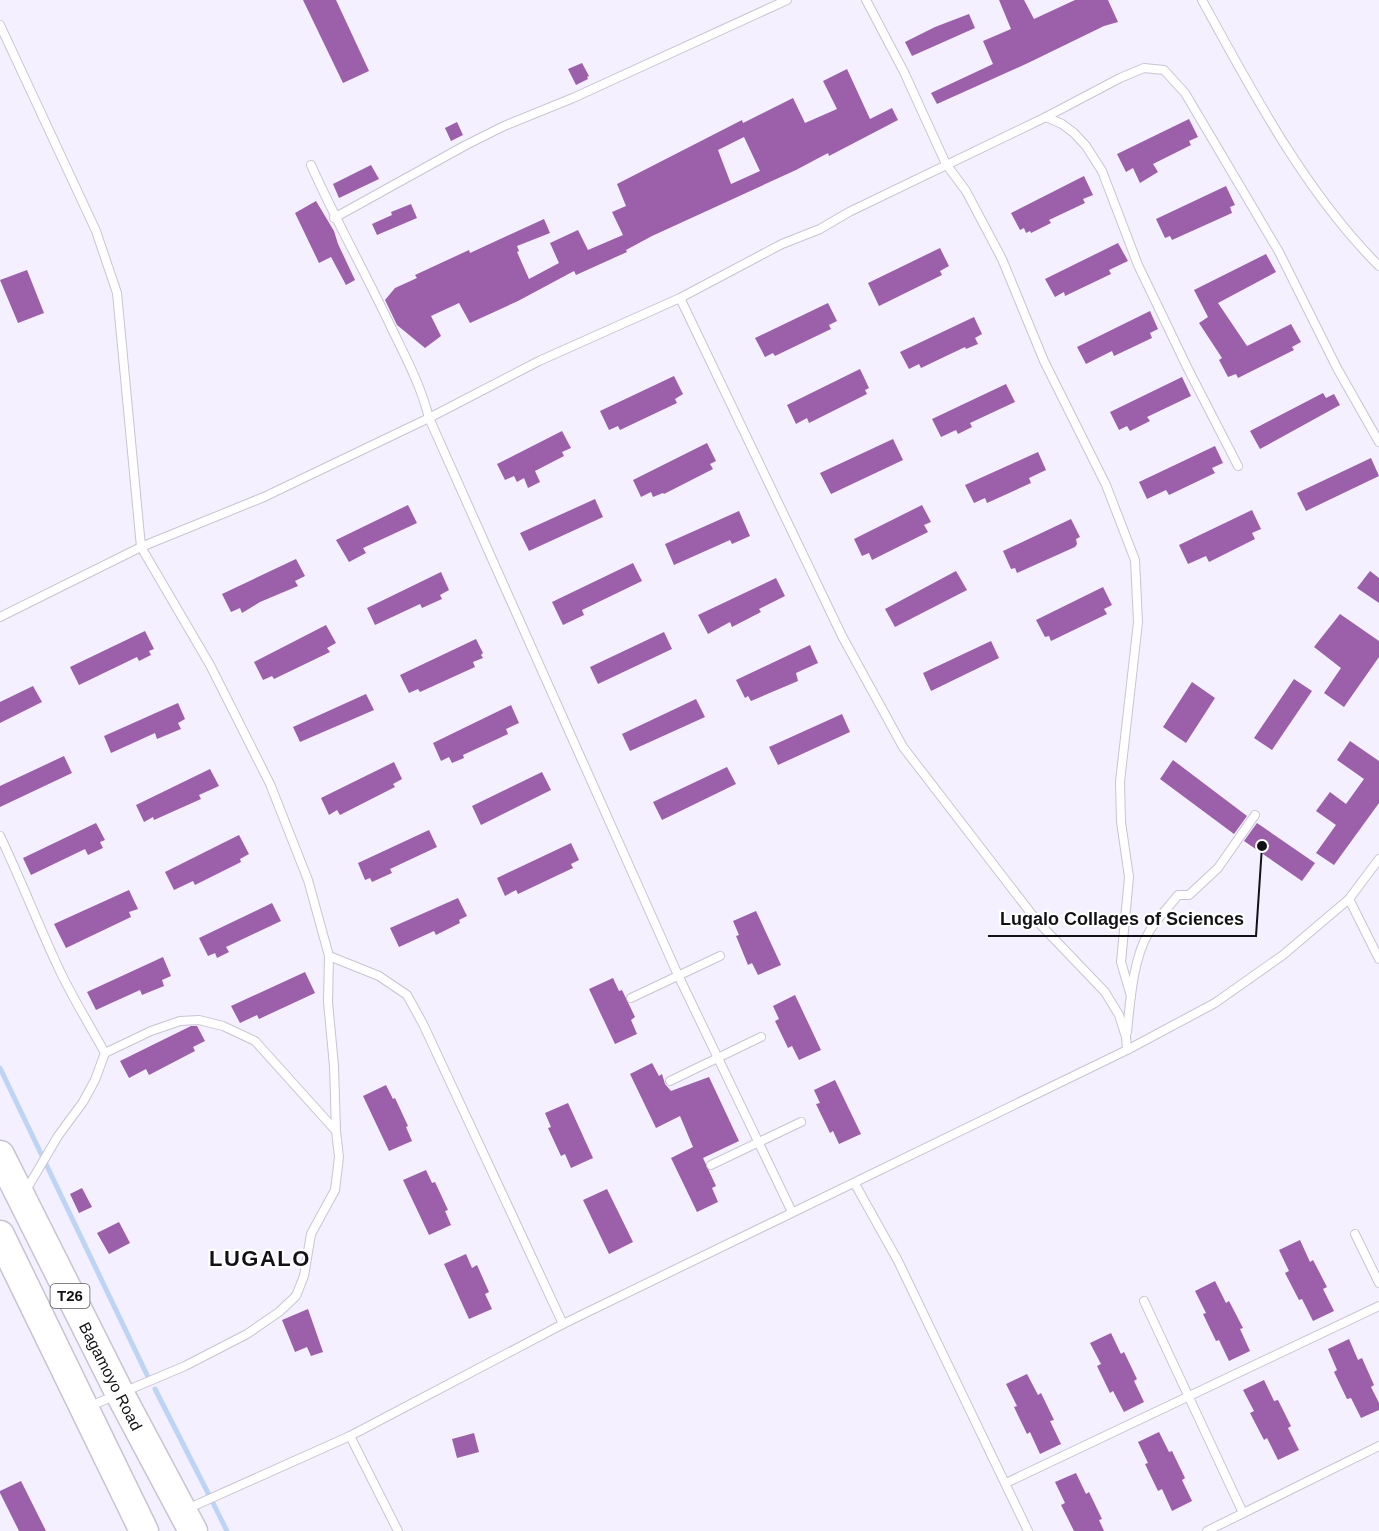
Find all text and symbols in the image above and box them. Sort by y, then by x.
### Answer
callout: Lugalo Collages of Sciences [988,900,1256,936]
text: Lugalo Collages of Sciences [1000,909,1244,929]
district label: LUGALO [209,1246,311,1271]
road number: T26 [50,1284,90,1308]
street label: Bagamoyo Road [76,1319,145,1433]

